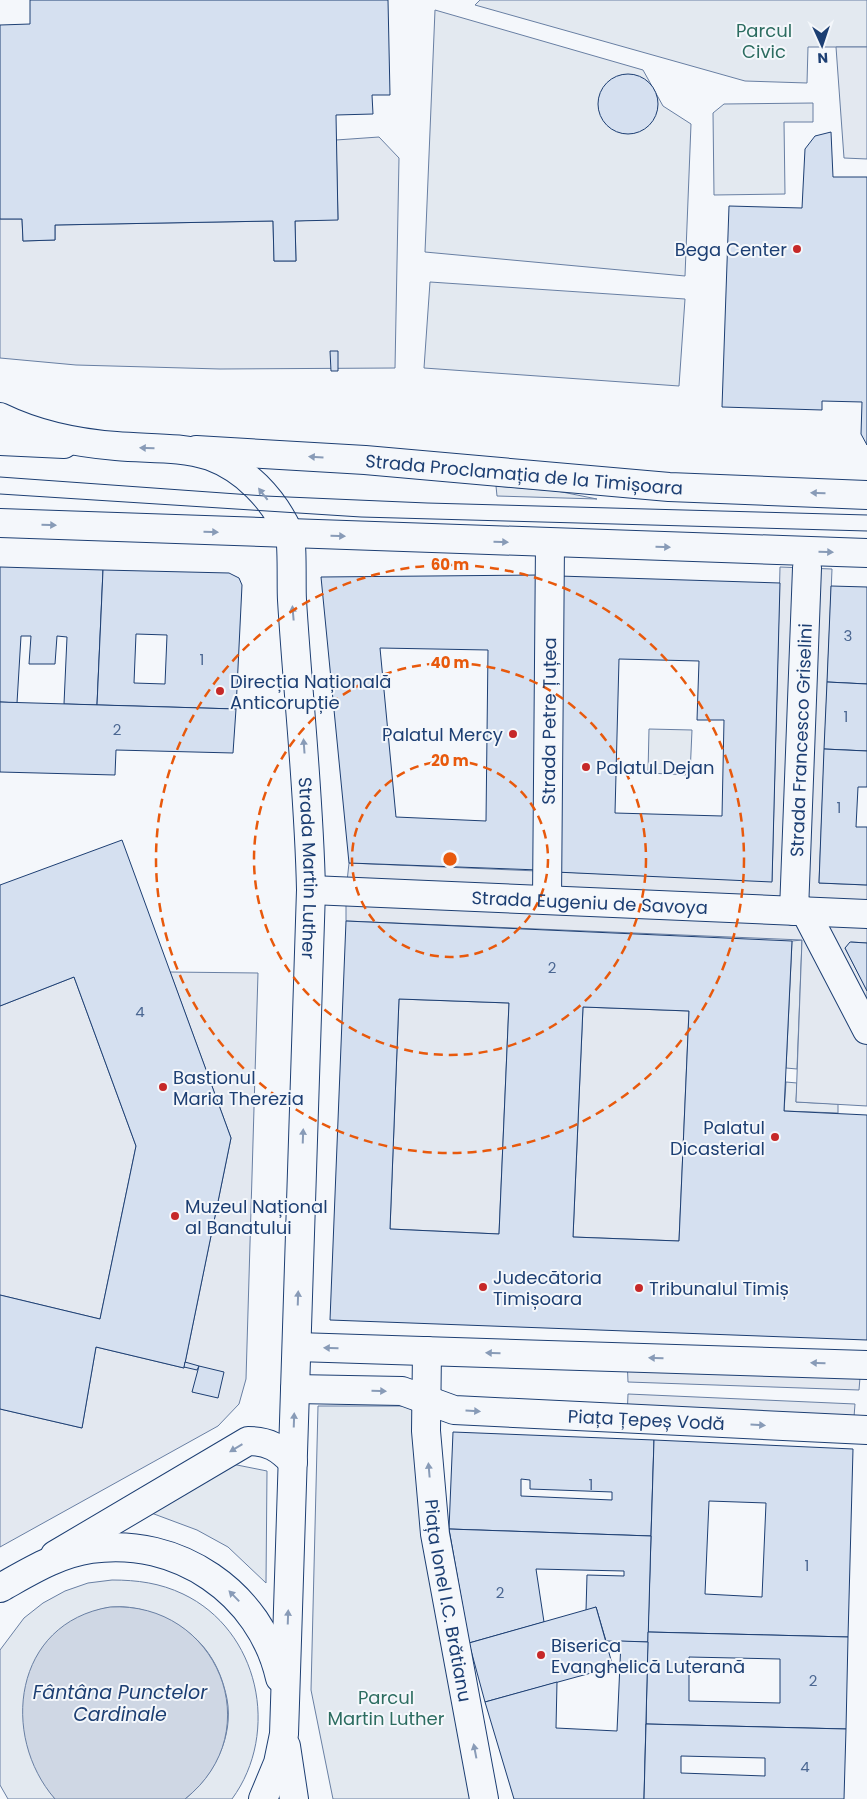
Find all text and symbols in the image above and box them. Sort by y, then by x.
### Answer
park label: Parcul Civic [736,18,792,64]
north arrow [797,20,847,70]
text: N [817,48,828,68]
place label: Bega Center [675,237,787,262]
marker: Bega Center [791,243,803,255]
one-way arrow [139,443,155,451]
street label: Strada Proclamația de la Timișoara [364,448,683,500]
one-way arrow [308,453,324,461]
one-way arrow [258,487,268,500]
one-way arrow [810,489,826,497]
one-way arrow [41,521,57,529]
one-way arrow [203,528,219,536]
one-way arrow [331,532,347,540]
one-way arrow [493,538,509,546]
one-way arrow [655,543,671,551]
one-way arrow [818,548,834,556]
text: 60 m [431,554,469,575]
one-way arrow [288,605,296,621]
street label: Strada Francesco Griselini [784,623,817,858]
house number: 3 [844,625,852,646]
street label: Strada Petre Țuțea [535,637,562,805]
house number: 1 [200,649,204,670]
text: 40 m [430,652,470,673]
place label: Direcția Națională Anticorupție [230,669,392,715]
marker: Direcția Națională Anticorupție [214,685,226,697]
house number: 1 [844,706,848,727]
house number: 2 [113,719,121,740]
place label: Palatul Mercy [382,722,503,747]
marker: Palatul Mercy [507,728,519,740]
one-way arrow [299,738,307,754]
text: 20 m [431,750,469,771]
place label: Palatul Dejan [596,755,715,780]
marker: Palatul Dejan [580,761,592,773]
street label: Strada Martin Luther [293,776,324,960]
house number: 1 [837,797,841,818]
centre of rings [441,850,459,868]
street label: Strada Eugeniu de Savoya [471,884,708,920]
house number: 2 [548,957,556,978]
house number: 4 [135,1001,145,1022]
place label: Bastionul Maria Therezia [173,1065,304,1111]
marker: Bastionul Maria Therezia [157,1081,169,1093]
place label: Palatul Dicasterial [670,1115,765,1161]
one-way arrow [299,1128,307,1144]
marker: Palatul Dicasterial [769,1131,781,1143]
place label: Muzeul Național al Banatului [185,1194,328,1240]
marker: Muzeul Național al Banatului [169,1210,181,1222]
place label: Judecătoria Timișoara [493,1265,602,1311]
place label: Tribunalul Timiș [649,1276,789,1301]
marker: Judecătoria Timișoara [477,1281,489,1293]
marker: Tribunalul Timiș [633,1282,645,1294]
one-way arrow [295,1290,303,1306]
one-way arrow [323,1344,339,1352]
one-way arrow [485,1349,501,1357]
one-way arrow [648,1354,664,1362]
one-way arrow [810,1359,826,1367]
one-way arrow [371,1387,387,1395]
street label: Piața Țepeș Vodă [567,1403,725,1436]
one-way arrow [465,1408,481,1416]
one-way arrow [290,1411,298,1427]
one-way arrow [750,1422,766,1430]
one-way arrow [230,1443,243,1452]
one-way arrow [425,1462,433,1478]
house number: 1 [589,1474,593,1495]
street label: Piața Ionel I.C. Brătianu [419,1498,478,1704]
house number: 1 [805,1555,809,1576]
house number: 2 [496,1582,504,1603]
one-way arrow [228,1590,240,1602]
one-way arrow [284,1609,292,1625]
place label: Biserica Evanghelică Luterană [551,1633,745,1679]
marker: Biserica Evanghelică Luterană [535,1649,547,1661]
house number: 2 [809,1670,817,1691]
water label: Fântâna Punctelor Cardinale [33,1679,208,1728]
park label: Parcul Martin Luther [328,1685,445,1731]
one-way arrow [470,1743,478,1759]
house number: 4 [800,1756,810,1777]

